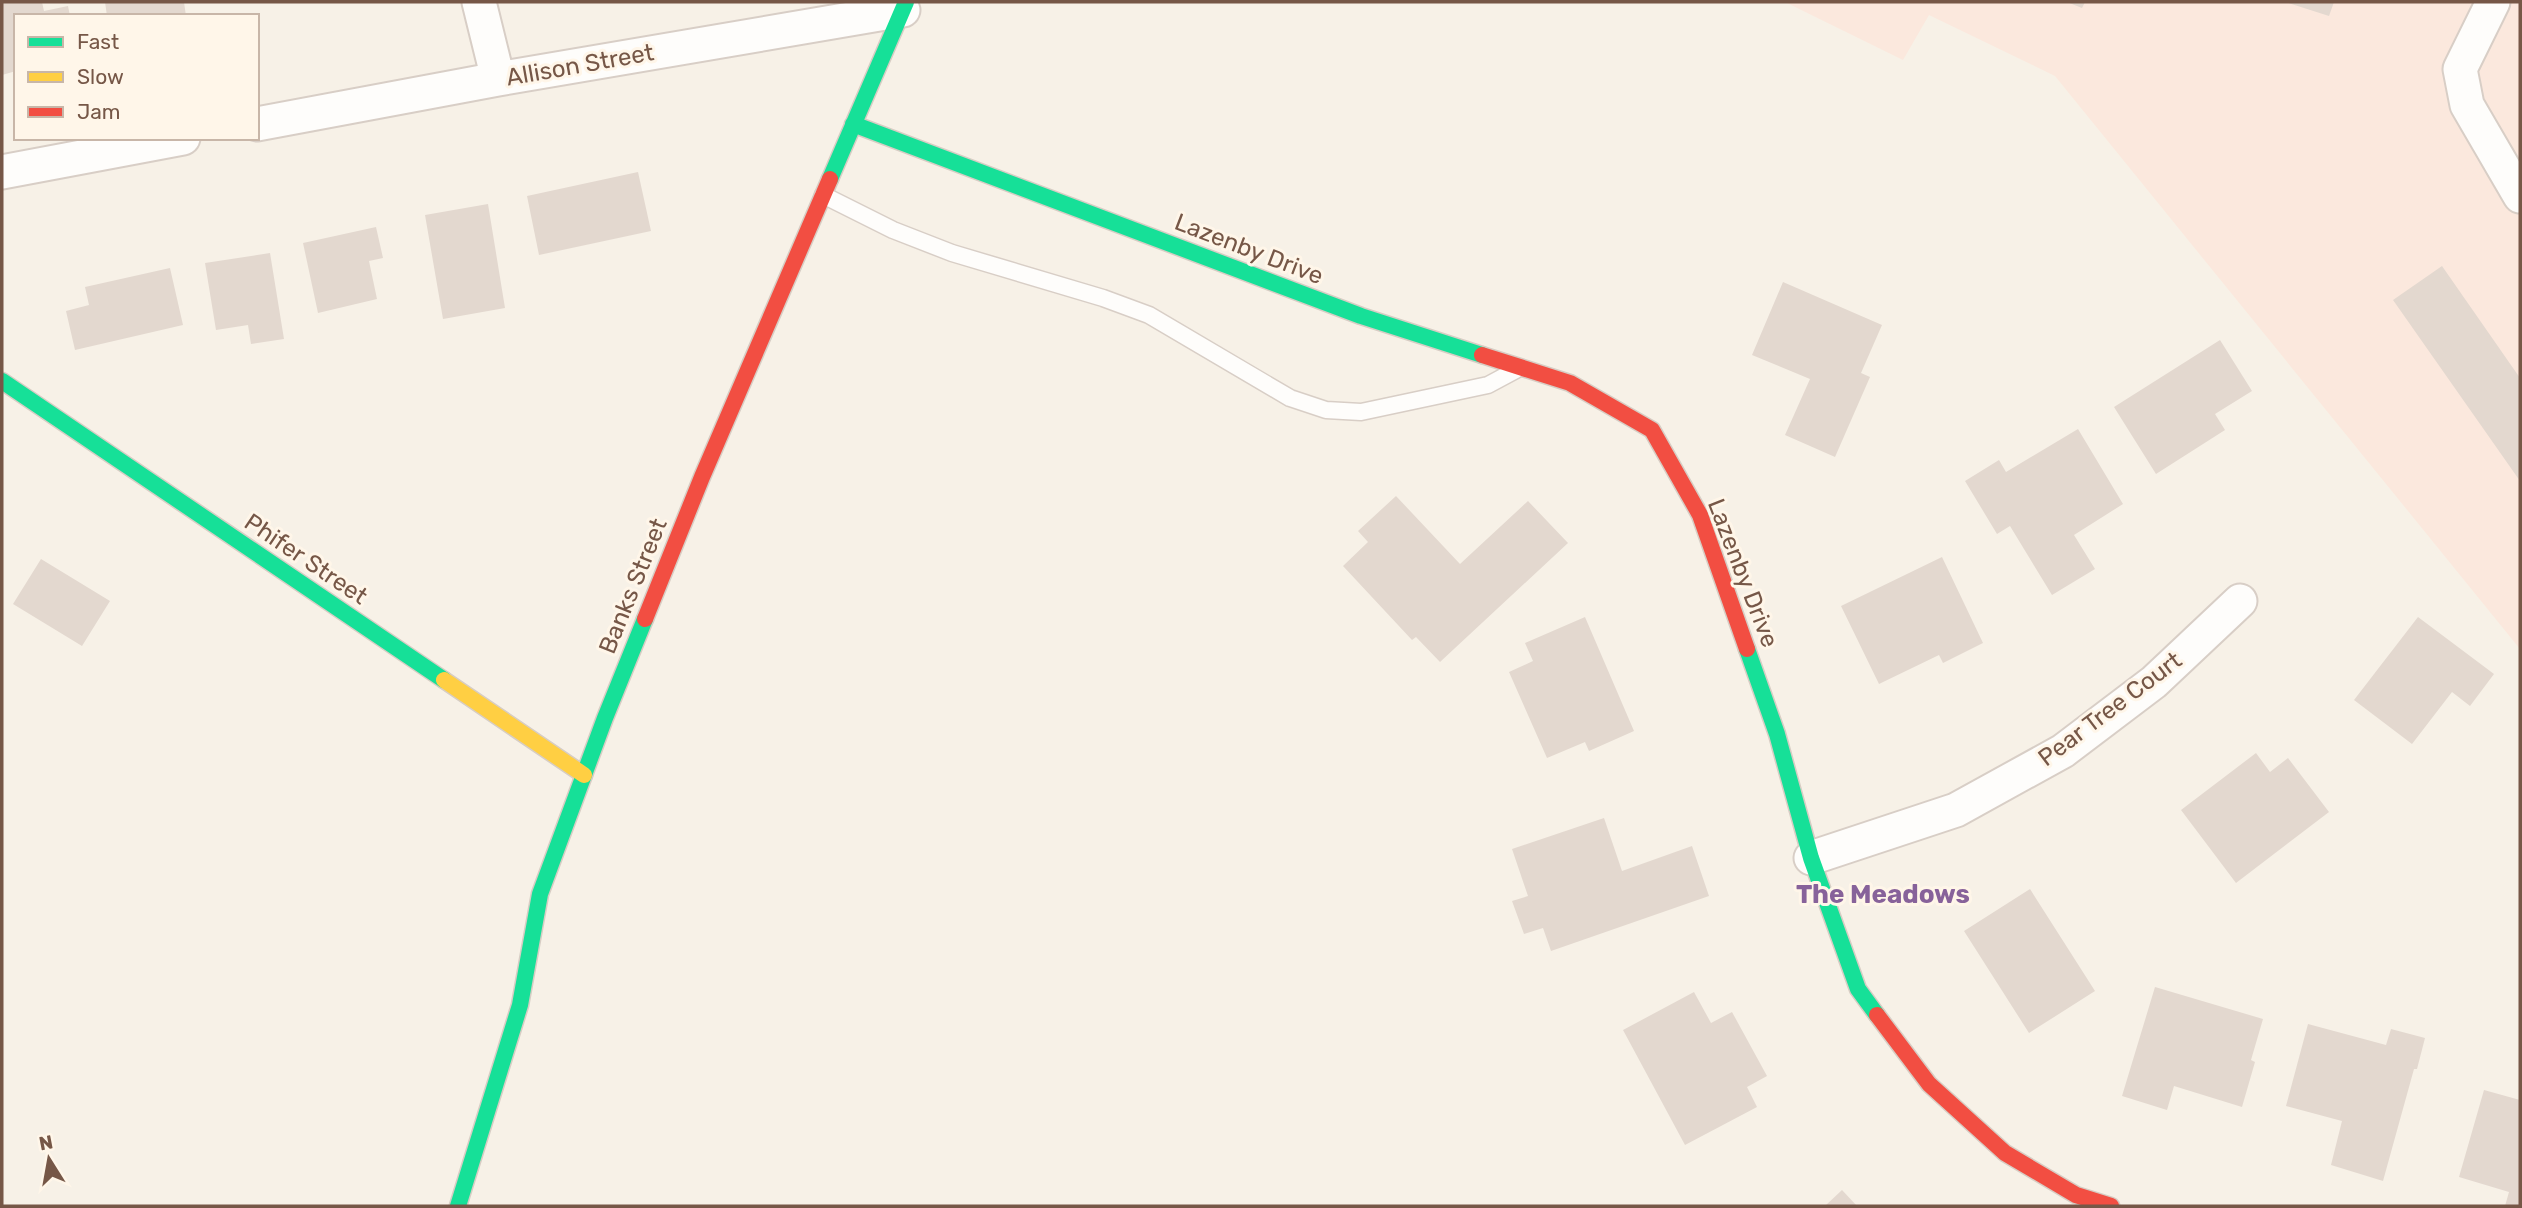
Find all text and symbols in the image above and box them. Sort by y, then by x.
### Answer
legend [14,14,259,140]
text: Fast [77,29,119,54]
street label: Allison Street [504,38,656,92]
text: Slow [77,64,124,89]
text: Jam [77,99,121,124]
street label: Lazenby Drive [1171,208,1327,290]
street label: Lazenby Drive [1702,495,1784,651]
street label: Phifer Street [239,508,373,610]
street label: Banks Street [593,514,673,658]
street label: Pear Tree Court [2033,646,2187,772]
district label: The Meadows [1796,879,1970,910]
north arrow [14,1124,84,1194]
text: N [37,1130,55,1155]

